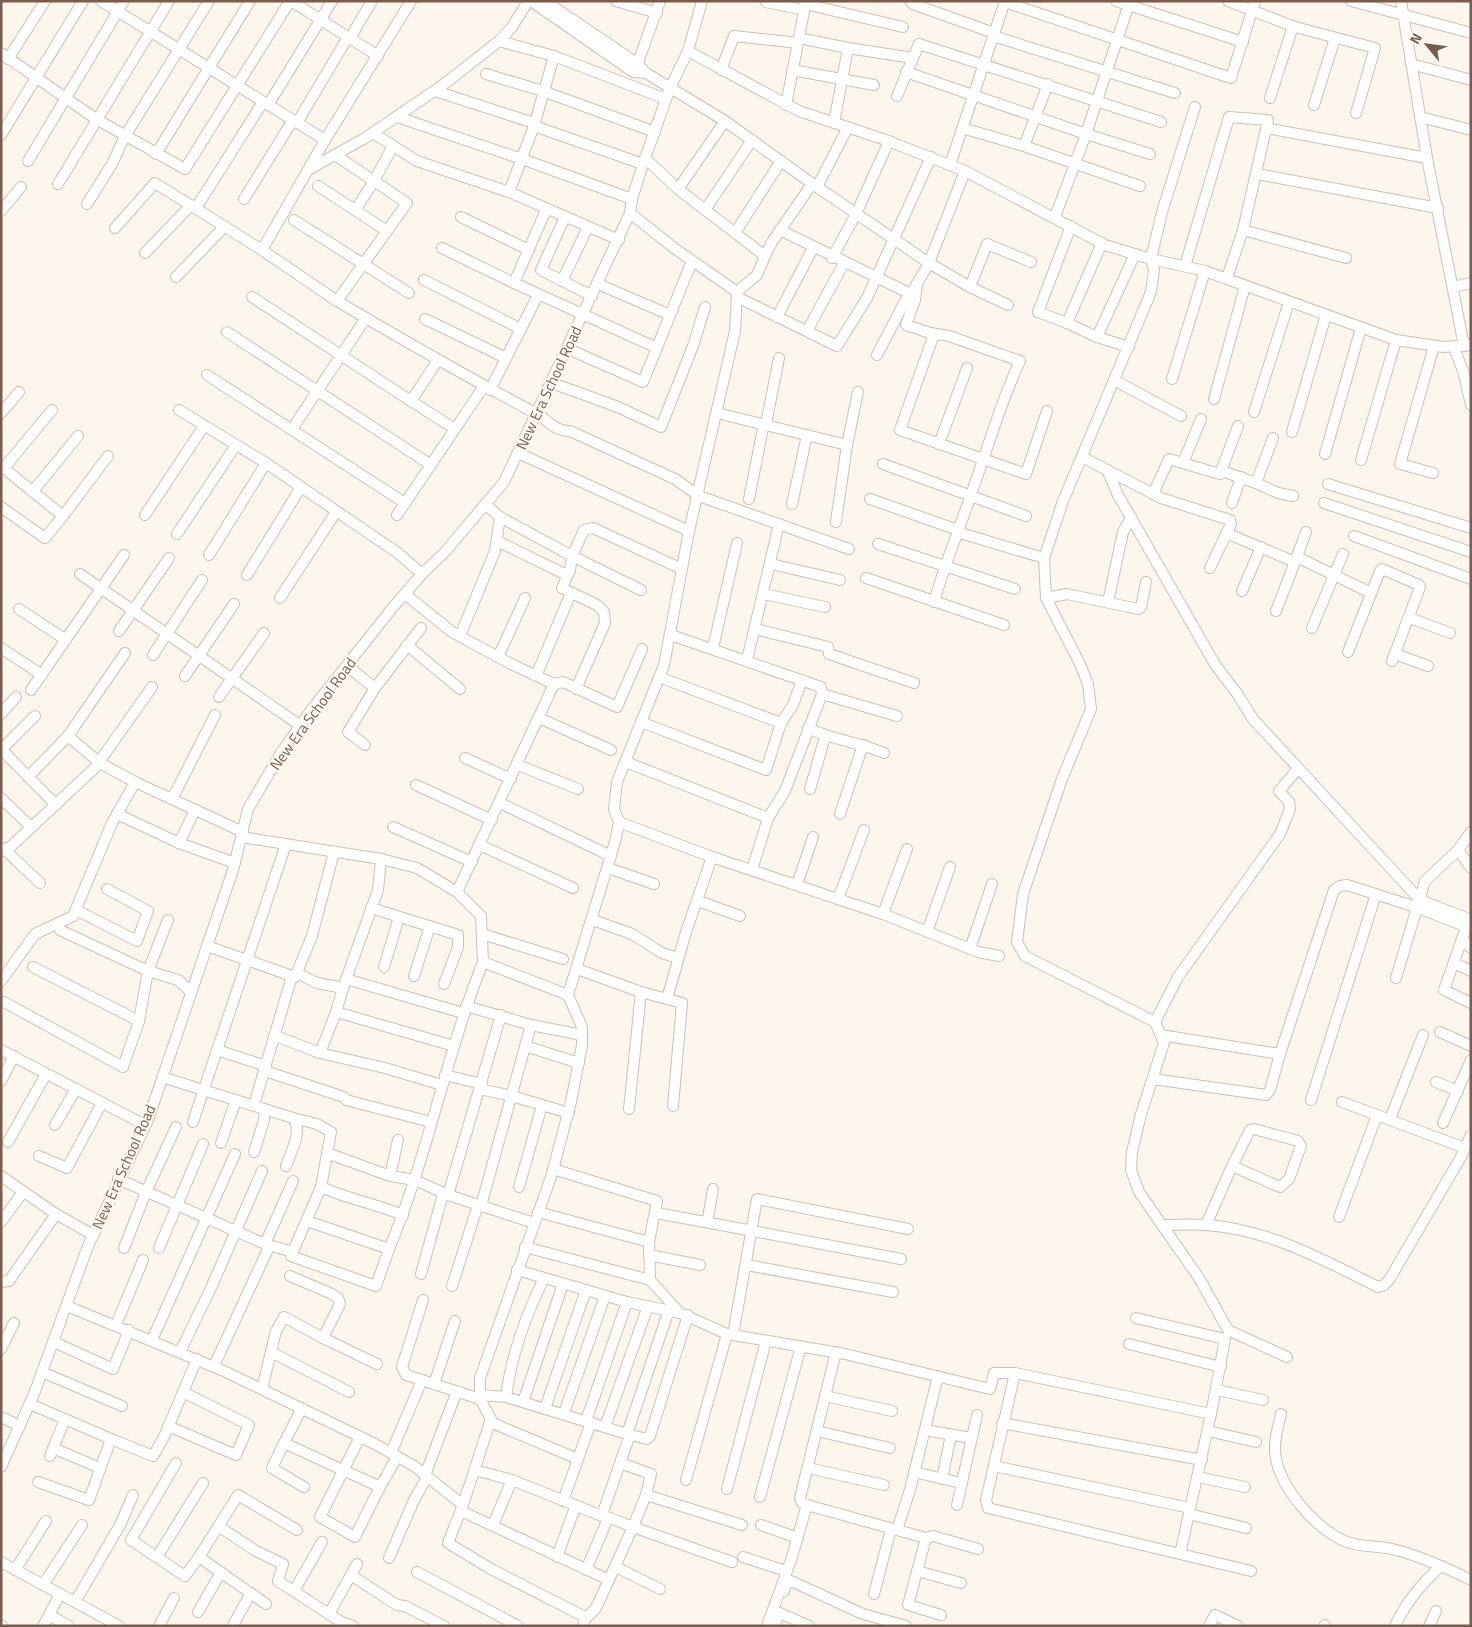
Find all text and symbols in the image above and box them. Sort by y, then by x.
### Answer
north arrow [1402,20,1452,70]
text: N [1404,29,1427,48]
street label: New Era School Road [510,322,587,454]
street label: New Era School Road [264,653,361,775]
street label: New Era School Road [86,1101,161,1233]

